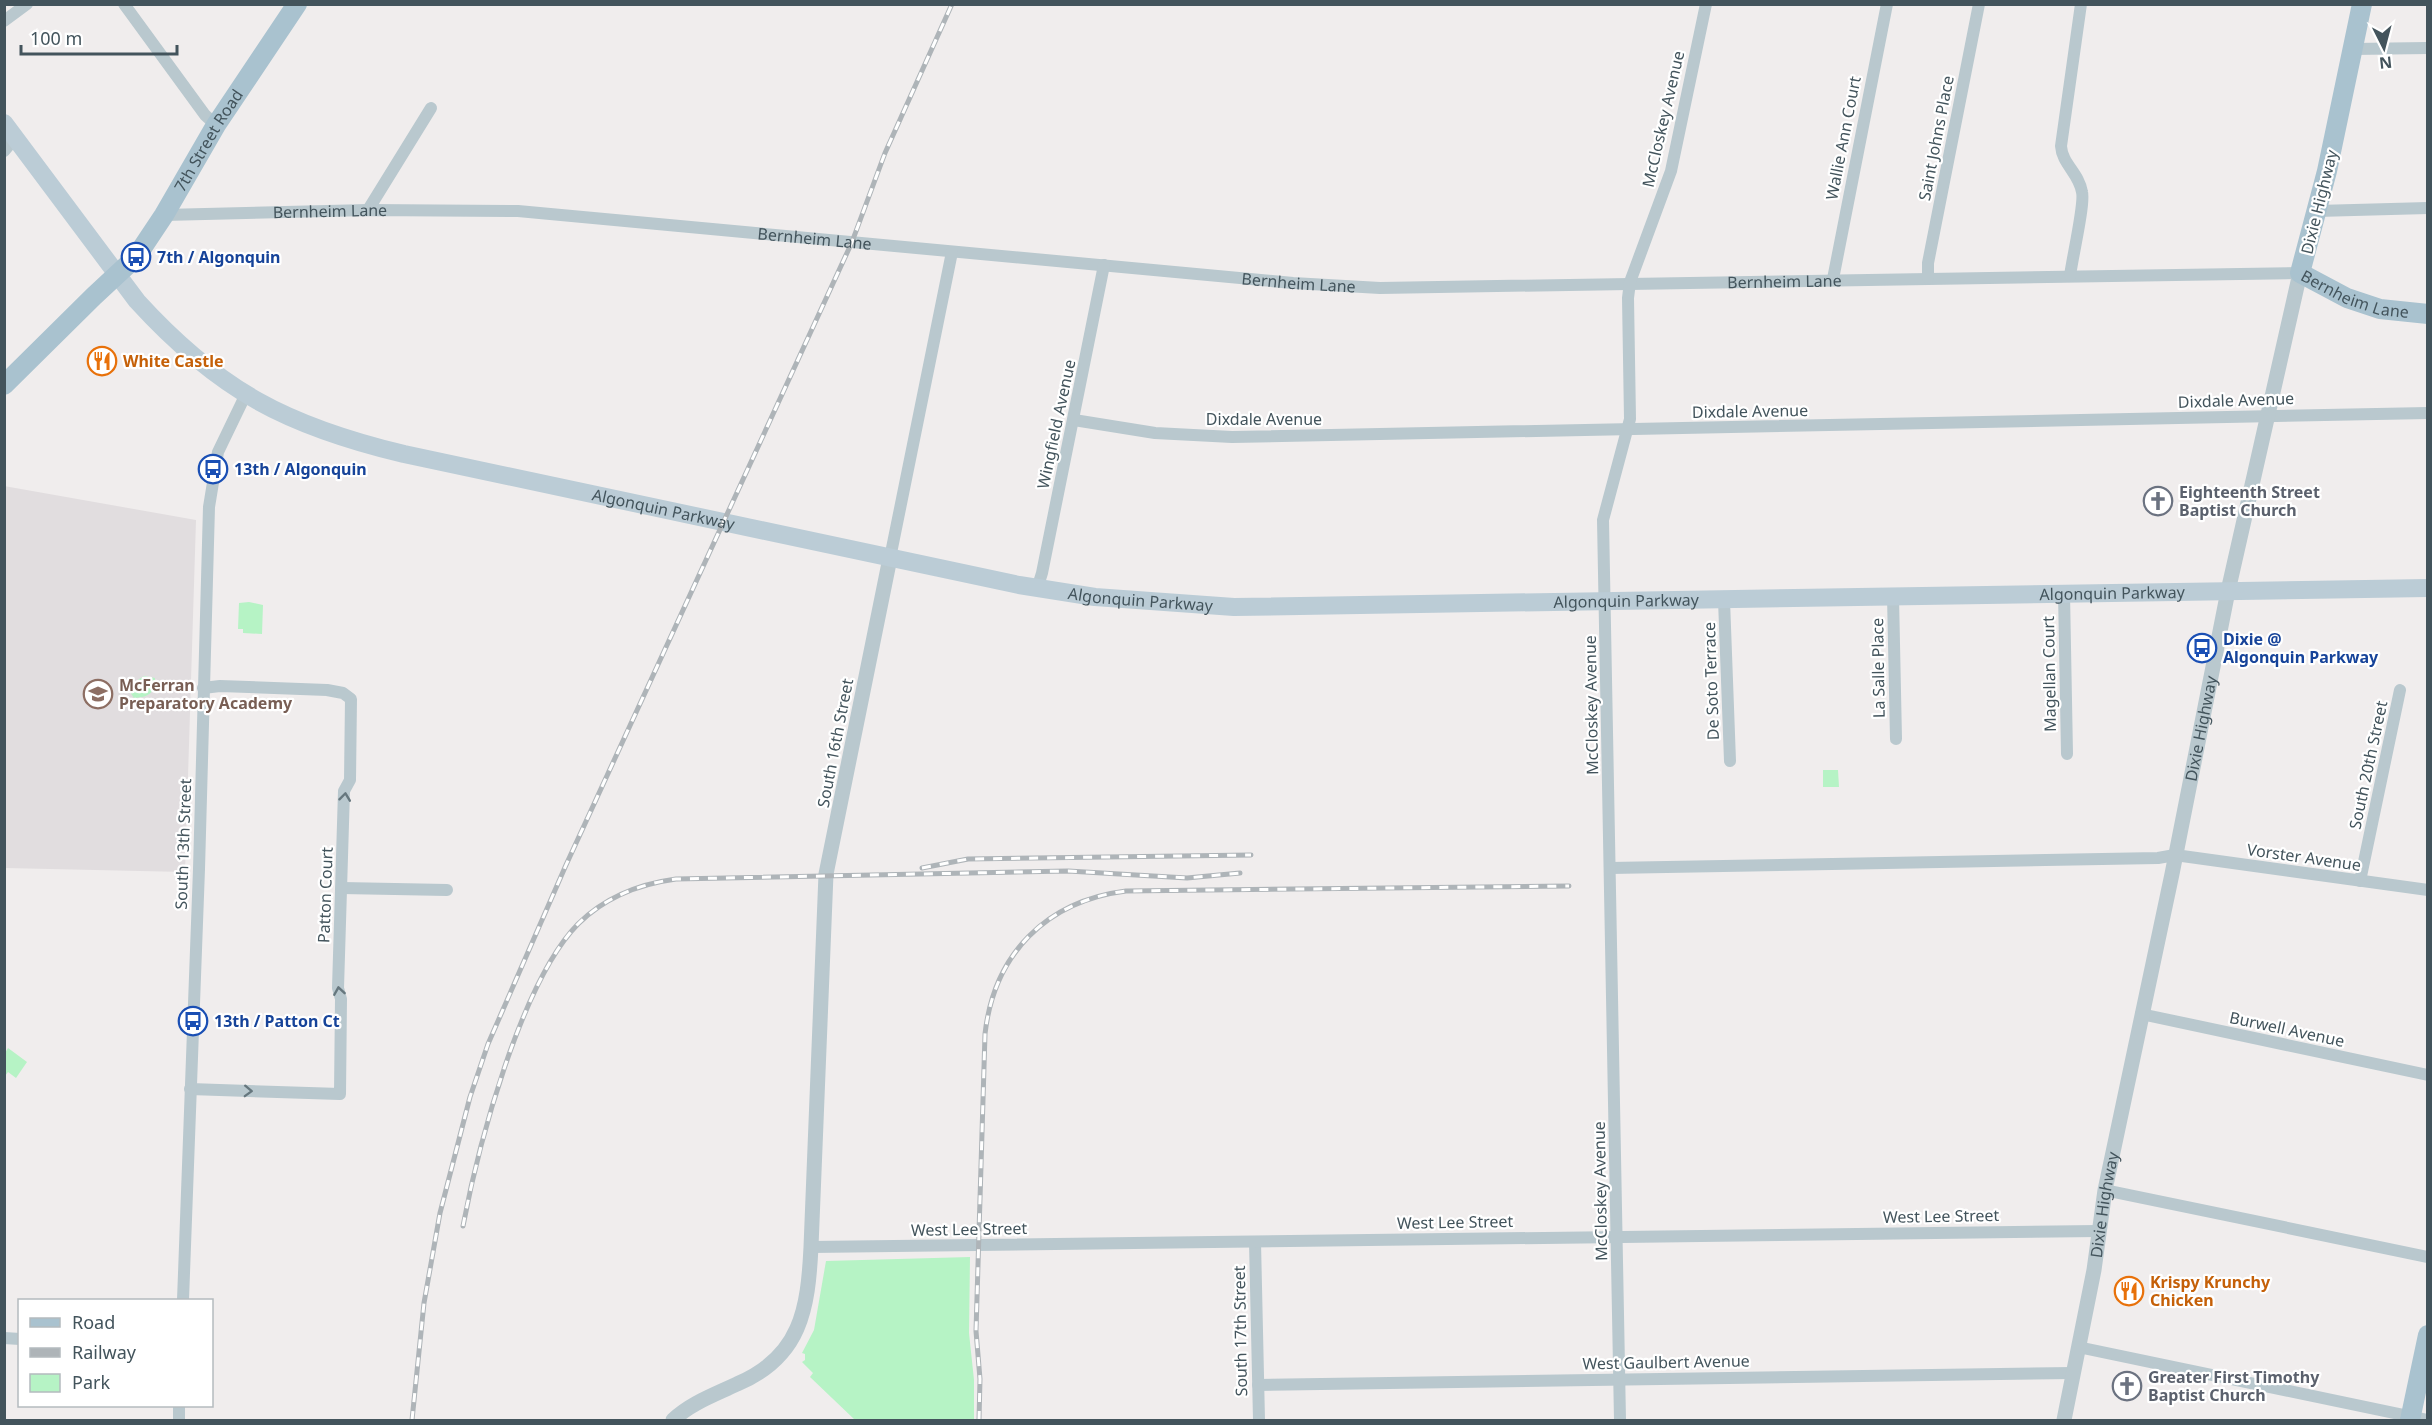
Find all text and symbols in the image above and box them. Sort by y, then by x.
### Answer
scale bar [21,18,177,56]
north arrow [2354,18,2414,78]
text: 100 m [30,26,82,50]
street label: McCloskey Avenue [1637,49,1689,189]
text: N [2378,51,2393,75]
street label: Wallie Ann Court [1820,74,1866,202]
street label: Saint Johns Place [1913,74,1959,202]
street label: 7th Street Road [169,85,248,196]
street label: Dixie Highway [2295,147,2343,257]
street label: Bernheim Lane [272,199,387,223]
street label: Bernheim Lane [757,222,873,255]
bus stop icon: 7th / Algonquin [120,241,152,273]
place label: 7th / Algonquin [157,246,281,268]
street label: Bernheim Lane [2297,265,2410,323]
street label: Bernheim Lane [1241,267,1356,298]
street label: Bernheim Lane [1727,269,1842,293]
restaurant icon: White Castle [86,345,118,377]
place label: White Castle [123,350,223,372]
street label: Wingfield Avenue [1032,357,1080,491]
street label: Dixdale Avenue [2178,387,2294,413]
street label: Dixdale Avenue [1692,399,1808,423]
street label: Dixdale Avenue [1206,408,1322,430]
bus stop icon: 13th / Algonquin [197,453,229,485]
place label: 13th / Algonquin [234,458,367,480]
place label: Eighteenth Street Baptist Church [2179,481,2320,521]
street label: Algonquin Parkway [590,483,738,535]
church icon: Eighteenth Street Baptist Church [2142,485,2174,517]
street label: Algonquin Parkway [2039,581,2186,605]
street label: Algonquin Parkway [1067,582,1215,617]
street label: Algonquin Parkway [1553,589,1700,613]
street label: Magellan Court [2037,616,2061,732]
street label: La Salle Place [1866,618,1890,718]
street label: De Soto Terrace [1698,621,1724,741]
place label: Dixie @ Algonquin Parkway [2223,628,2379,668]
bus stop icon: Dixie @ Algonquin Parkway [2186,632,2218,664]
street label: McCloskey Avenue [1579,635,1603,775]
street label: Dixie Highway [2180,673,2222,783]
place label: McFerran Preparatory Academy [119,674,293,714]
street label: South 16th Street [812,676,858,809]
school or university icon: McFerran Preparatory Academy [82,678,114,710]
street label: South 20th Street [2344,698,2392,831]
street label: South 13th Street [170,778,196,910]
one-way arrow [338,792,351,802]
street label: Vorster Avenue [2246,838,2362,876]
street label: Patton Court [312,846,338,943]
one-way arrow [334,986,346,996]
bus stop icon: 13th / Patton Ct [177,1005,209,1037]
street label: Burwell Avenue [2227,1006,2347,1052]
place label: 13th / Patton Ct [214,1010,340,1032]
one-way arrow [244,1084,253,1097]
street label: McCloskey Avenue [1588,1121,1612,1261]
street label: Dixie Highway [2085,1149,2124,1259]
street label: West Lee Street [1883,1204,2000,1228]
street label: West Lee Street [1397,1210,1514,1234]
street label: West Lee Street [911,1217,1028,1241]
street label: South 17th Street [1228,1265,1252,1397]
place label: Krispy Krunchy Chicken [2150,1271,2271,1311]
restaurant icon: Krispy Krunchy Chicken [2113,1275,2145,1307]
legend [18,1299,213,1407]
text: Road [72,1310,115,1334]
text: Railway [72,1340,137,1364]
street label: West Gaulbert Avenue [1582,1350,1750,1374]
place label: Greater First Timothy Baptist Church [2148,1366,2320,1406]
text: Park [72,1370,110,1394]
church icon: Greater First Timothy Baptist Church [2111,1370,2143,1402]

